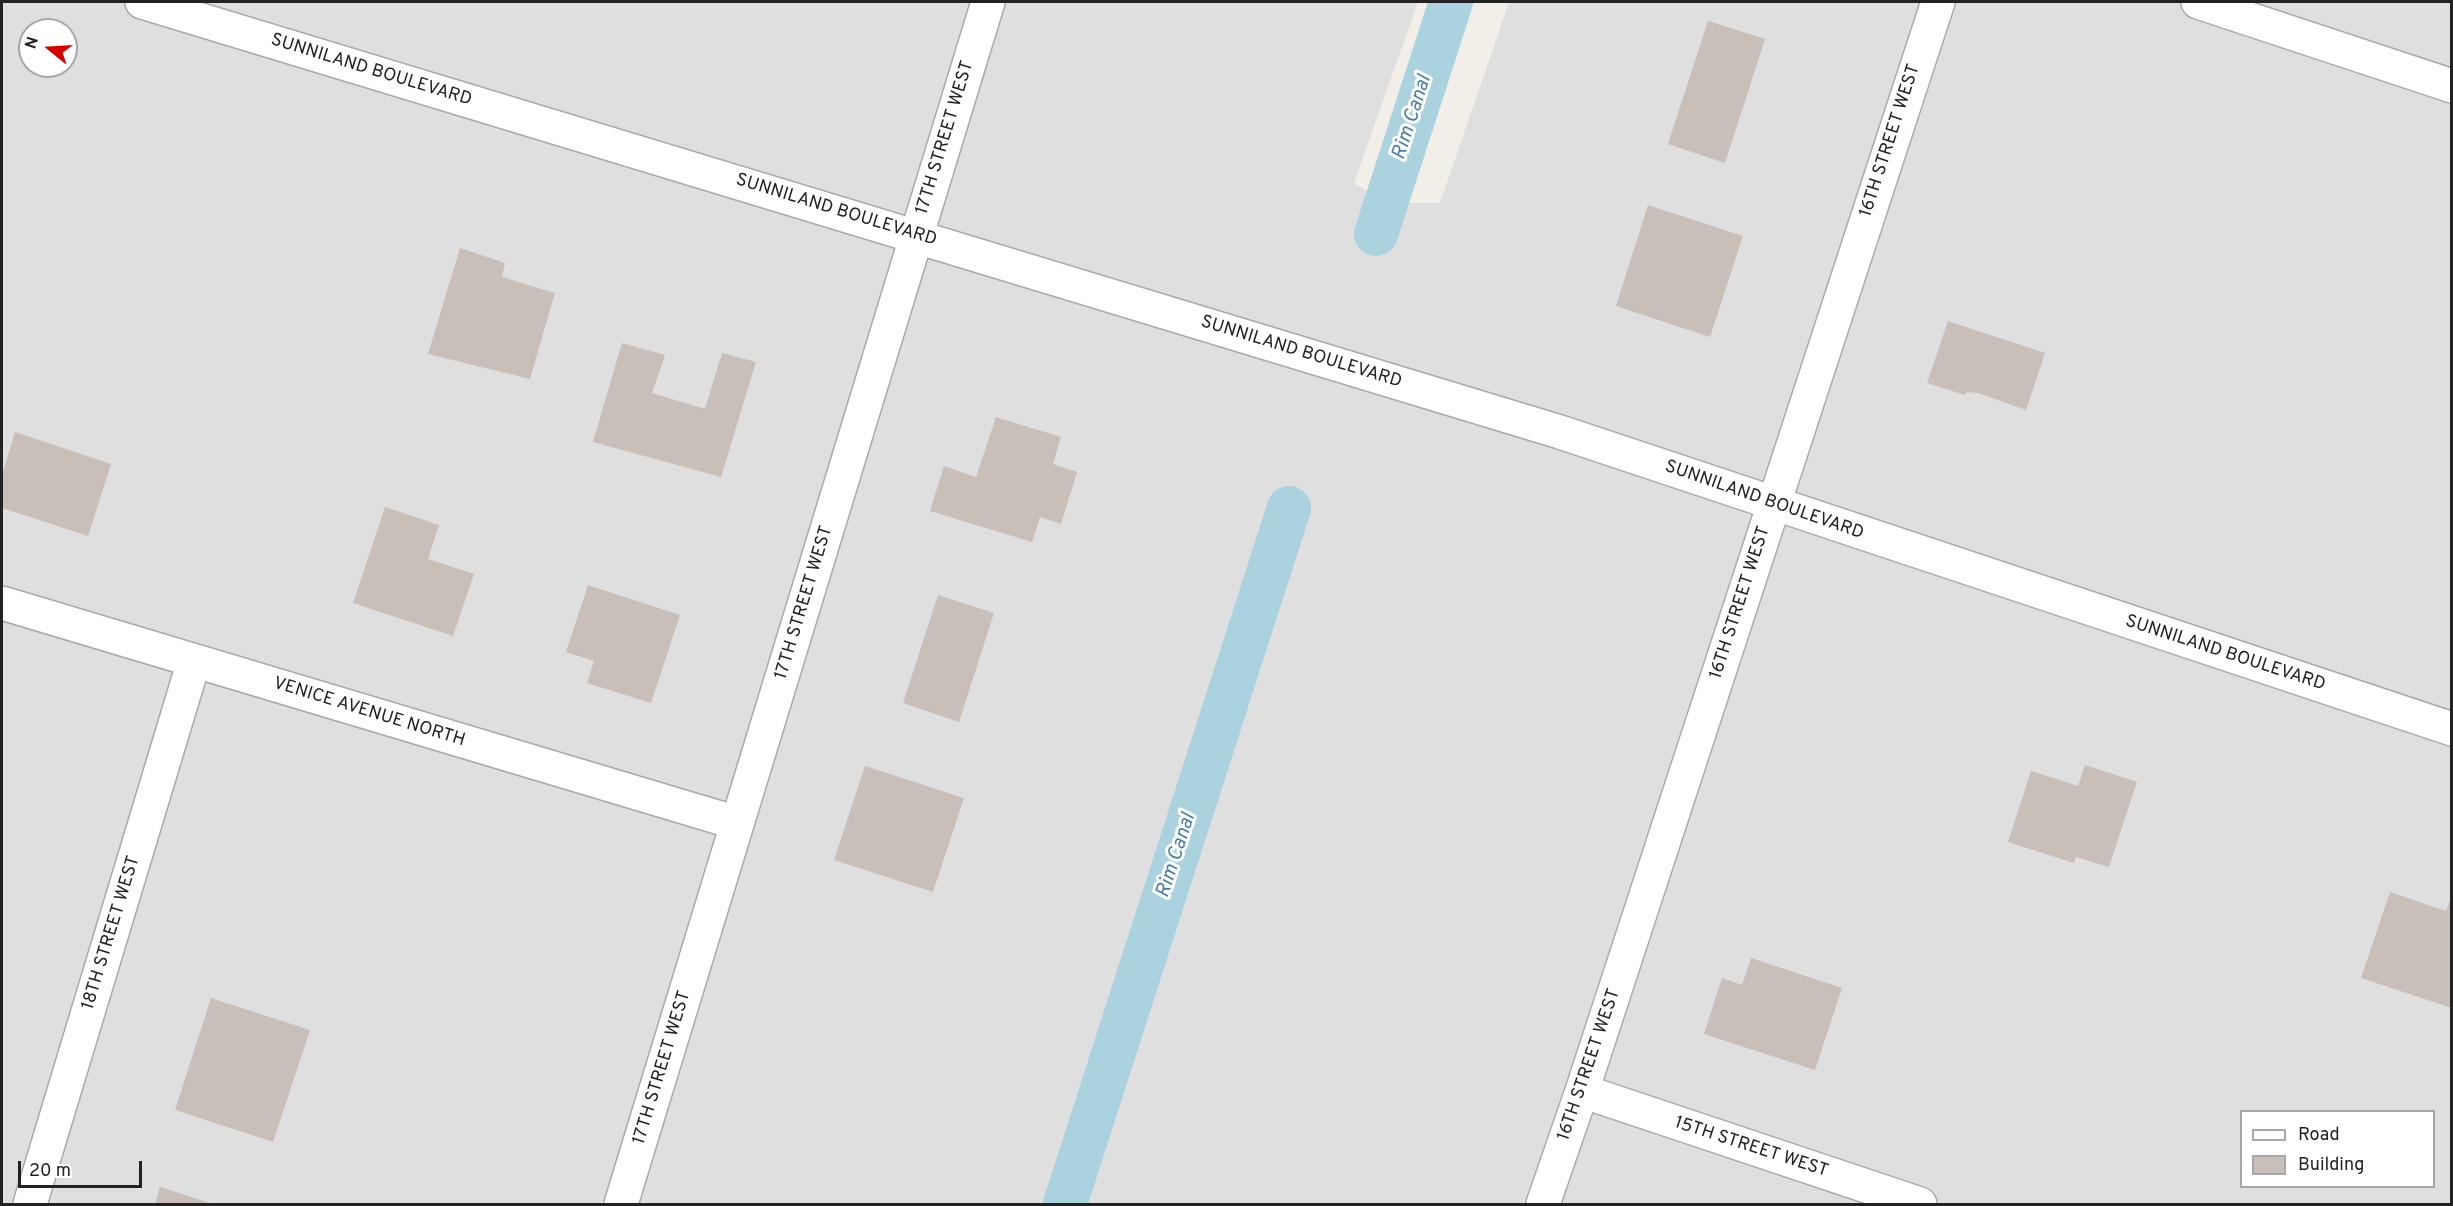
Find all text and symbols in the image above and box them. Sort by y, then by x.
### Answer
north arrow [18,18,78,78]
street label: SUNNILAND BOULEVARD [268,30,474,112]
text: N [21,34,44,52]
street label: 17TH STREET WEST [912,59,980,217]
street label: 16TH STREET WEST [1856,62,1926,220]
water label: Rim Canal [1388,73,1438,163]
street label: SUNNILAND BOULEVARD [733,170,939,252]
street label: SUNNILAND BOULEVARD [1198,312,1404,394]
street label: SUNNILAND BOULEVARD [1662,457,1866,545]
street label: 17TH STREET WEST [771,524,839,682]
street label: 16TH STREET WEST [1706,524,1776,682]
street label: SUNNILAND BOULEVARD [2122,611,2328,697]
street label: VENICE AVENUE NORTH [270,674,468,752]
water label: Rim Canal [1152,811,1202,901]
street label: 18TH STREET WEST [78,853,146,1013]
street label: 16TH STREET WEST [1554,986,1626,1144]
street label: 17TH STREET WEST [629,989,697,1147]
legend [2240,1110,2435,1188]
street label: 15TH STREET WEST [1671,1113,1831,1183]
text: Road [2298,1124,2340,1147]
scale bar [21,1149,146,1187]
text: Building [2298,1154,2364,1177]
text: 20 m [29,1160,71,1183]

